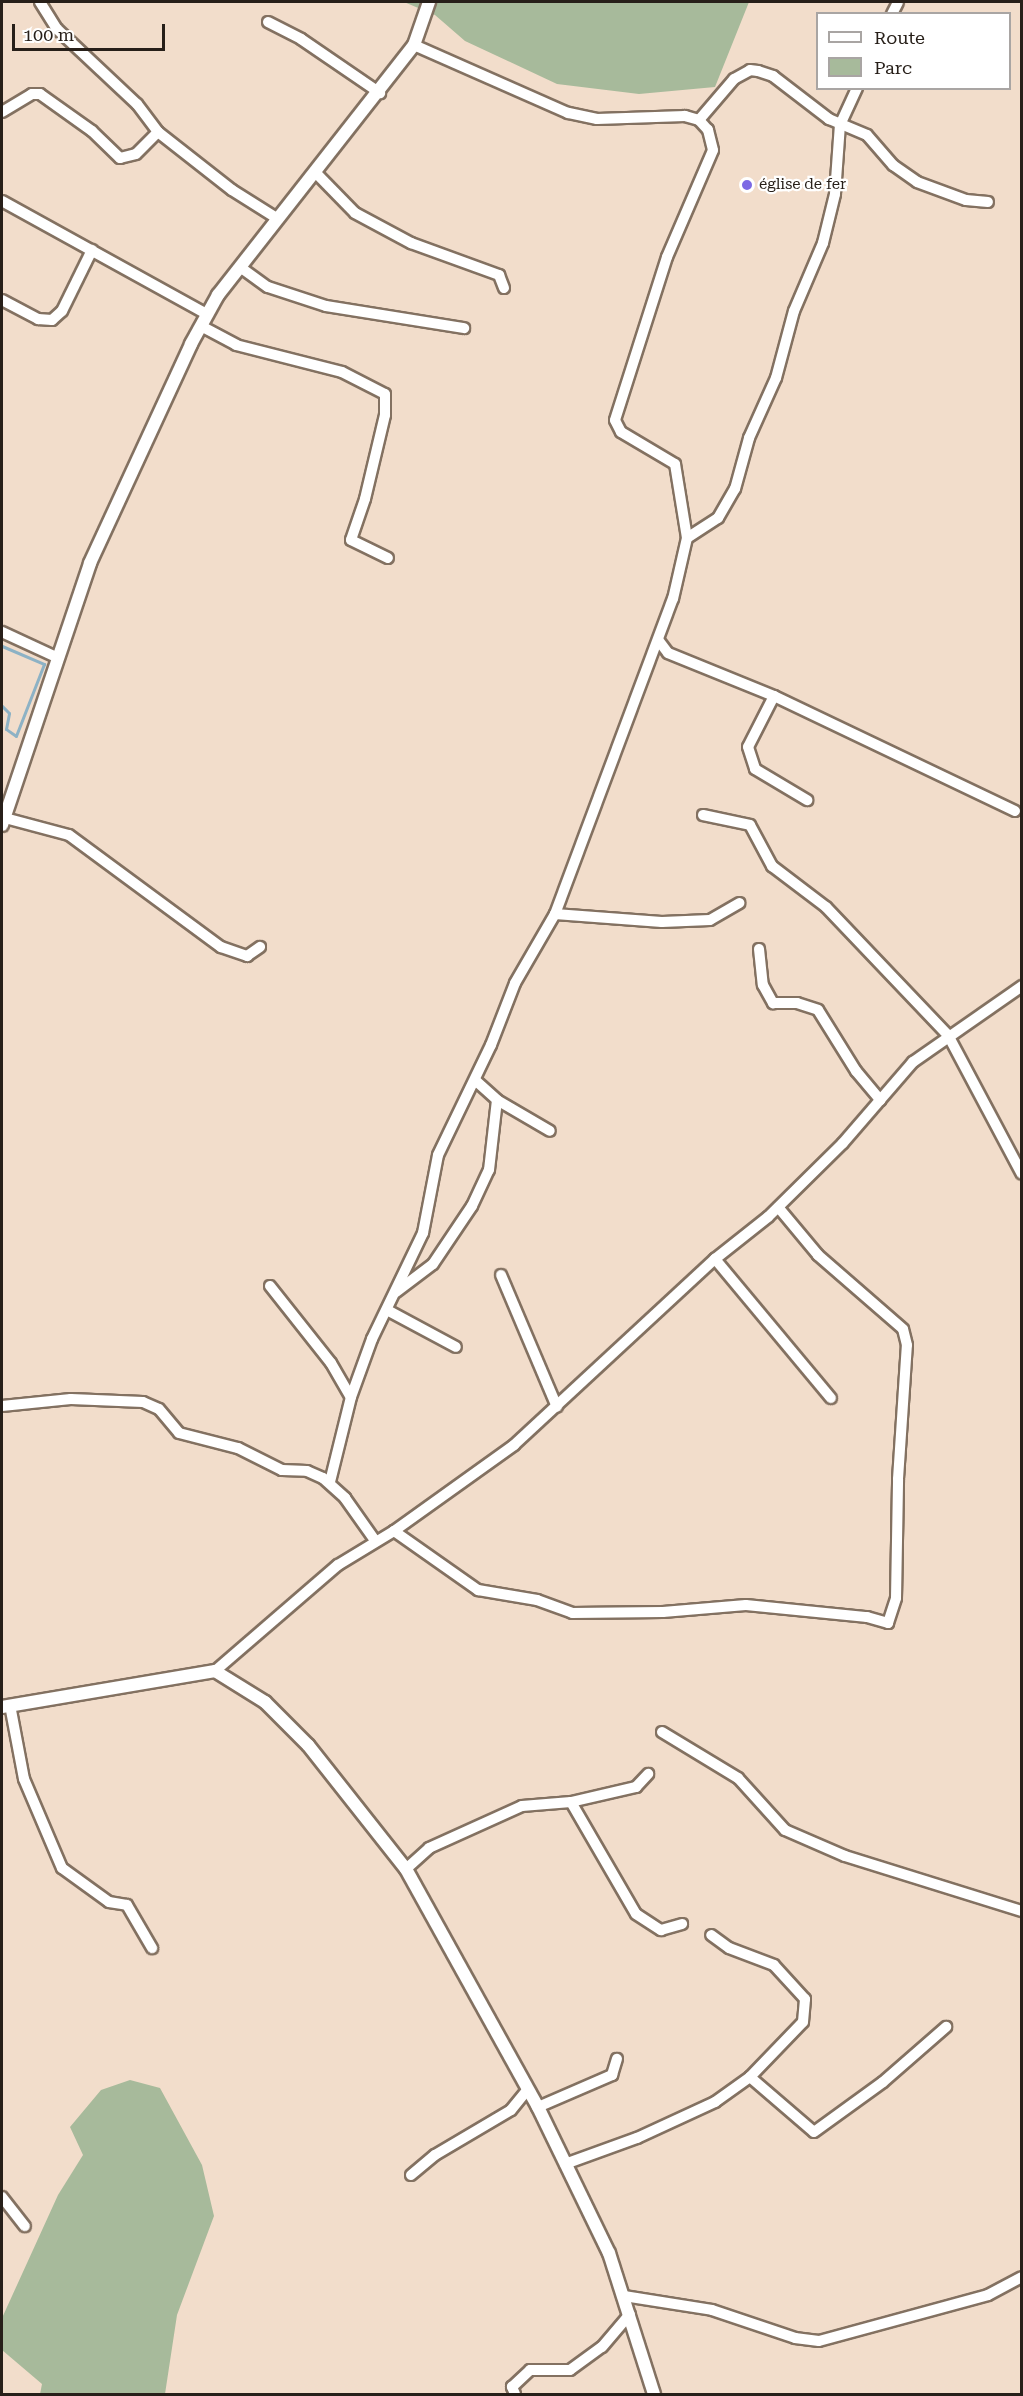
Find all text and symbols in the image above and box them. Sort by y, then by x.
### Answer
scale bar [15,12,168,50]
legend [816,12,1011,90]
text: 100 m [23,24,74,45]
text: Route [874,27,925,48]
text: Parc [874,57,912,78]
place label: église de fer [759,176,846,194]
marker: église de fer [740,178,754,192]

